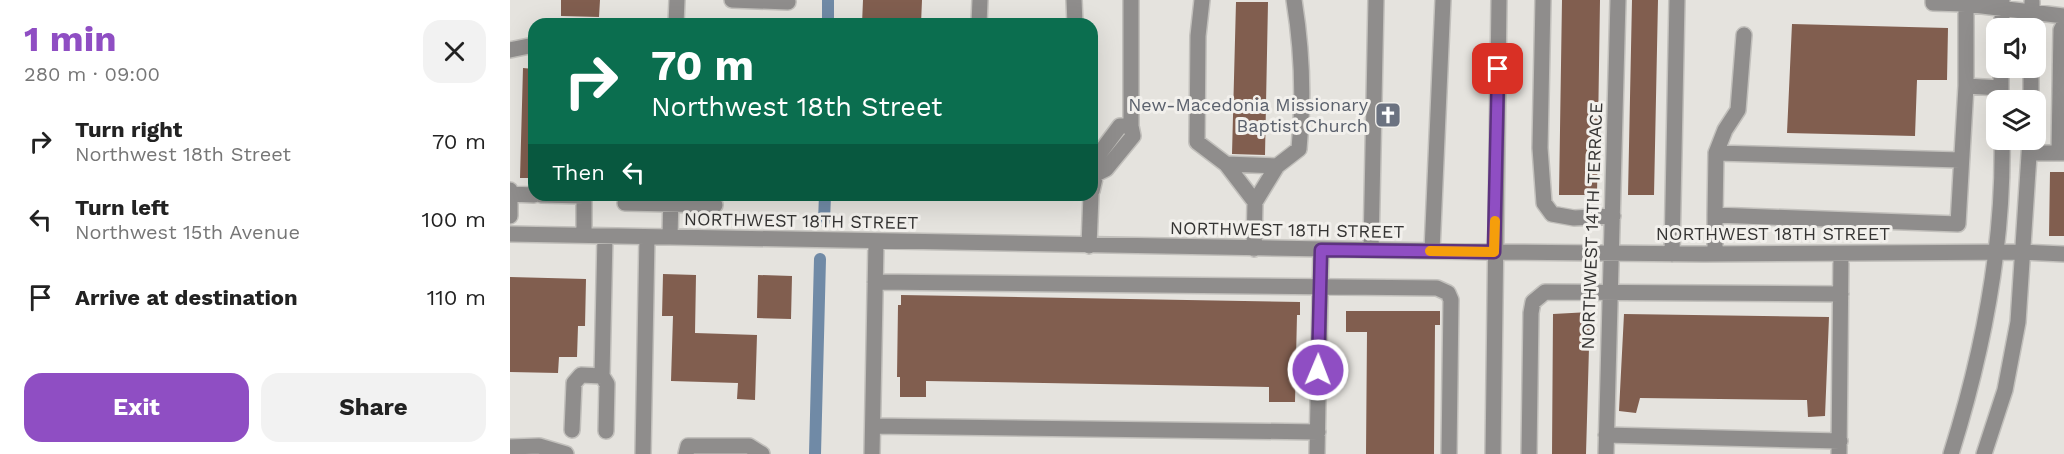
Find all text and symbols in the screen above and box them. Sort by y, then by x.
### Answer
text: 1 min [24,18,116,60]
map controls [1986,18,2046,150]
button: sound [1986,18,2046,78]
button: close [423,20,486,83]
text: 70 m [651,41,754,90]
icon: right [552,42,630,120]
pin [1472,43,1523,94]
icon: arrive [1481,52,1514,85]
text: 280 m · 09:00 [24,62,160,86]
button: layers [1986,90,2046,150]
text: Northwest 18th Street [651,91,942,123]
place label: New-Macedonia Missionary Baptist Church [1128,94,1369,136]
church icon: New-Macedonia Missionary Baptist Church [1373,100,1403,130]
street label: NORTHWEST 14TH TERRACE [1577,102,1606,350]
text: Turn right [75,117,182,142]
icon: right [24,125,57,158]
text: 70 m [432,129,486,154]
text: Northwest 18th Street [75,142,291,166]
icon: left [617,156,650,189]
text: Then [552,160,605,185]
text: Turn left [75,195,169,220]
icon: left [24,203,57,236]
text: 100 m [422,207,486,232]
street label: NORTHWEST 18TH STREET [684,208,918,233]
street label: NORTHWEST 18TH STREET [1170,217,1404,242]
text: Northwest 15th Avenue [75,220,300,244]
street label: NORTHWEST 18TH STREET [1656,223,1890,244]
icon: arrive [24,281,57,314]
text: Arrive at destination [75,285,298,310]
text: 110 m [427,285,486,310]
position arrow [1286,338,1350,402]
button: Exit [24,373,249,442]
button: Share [261,373,486,442]

